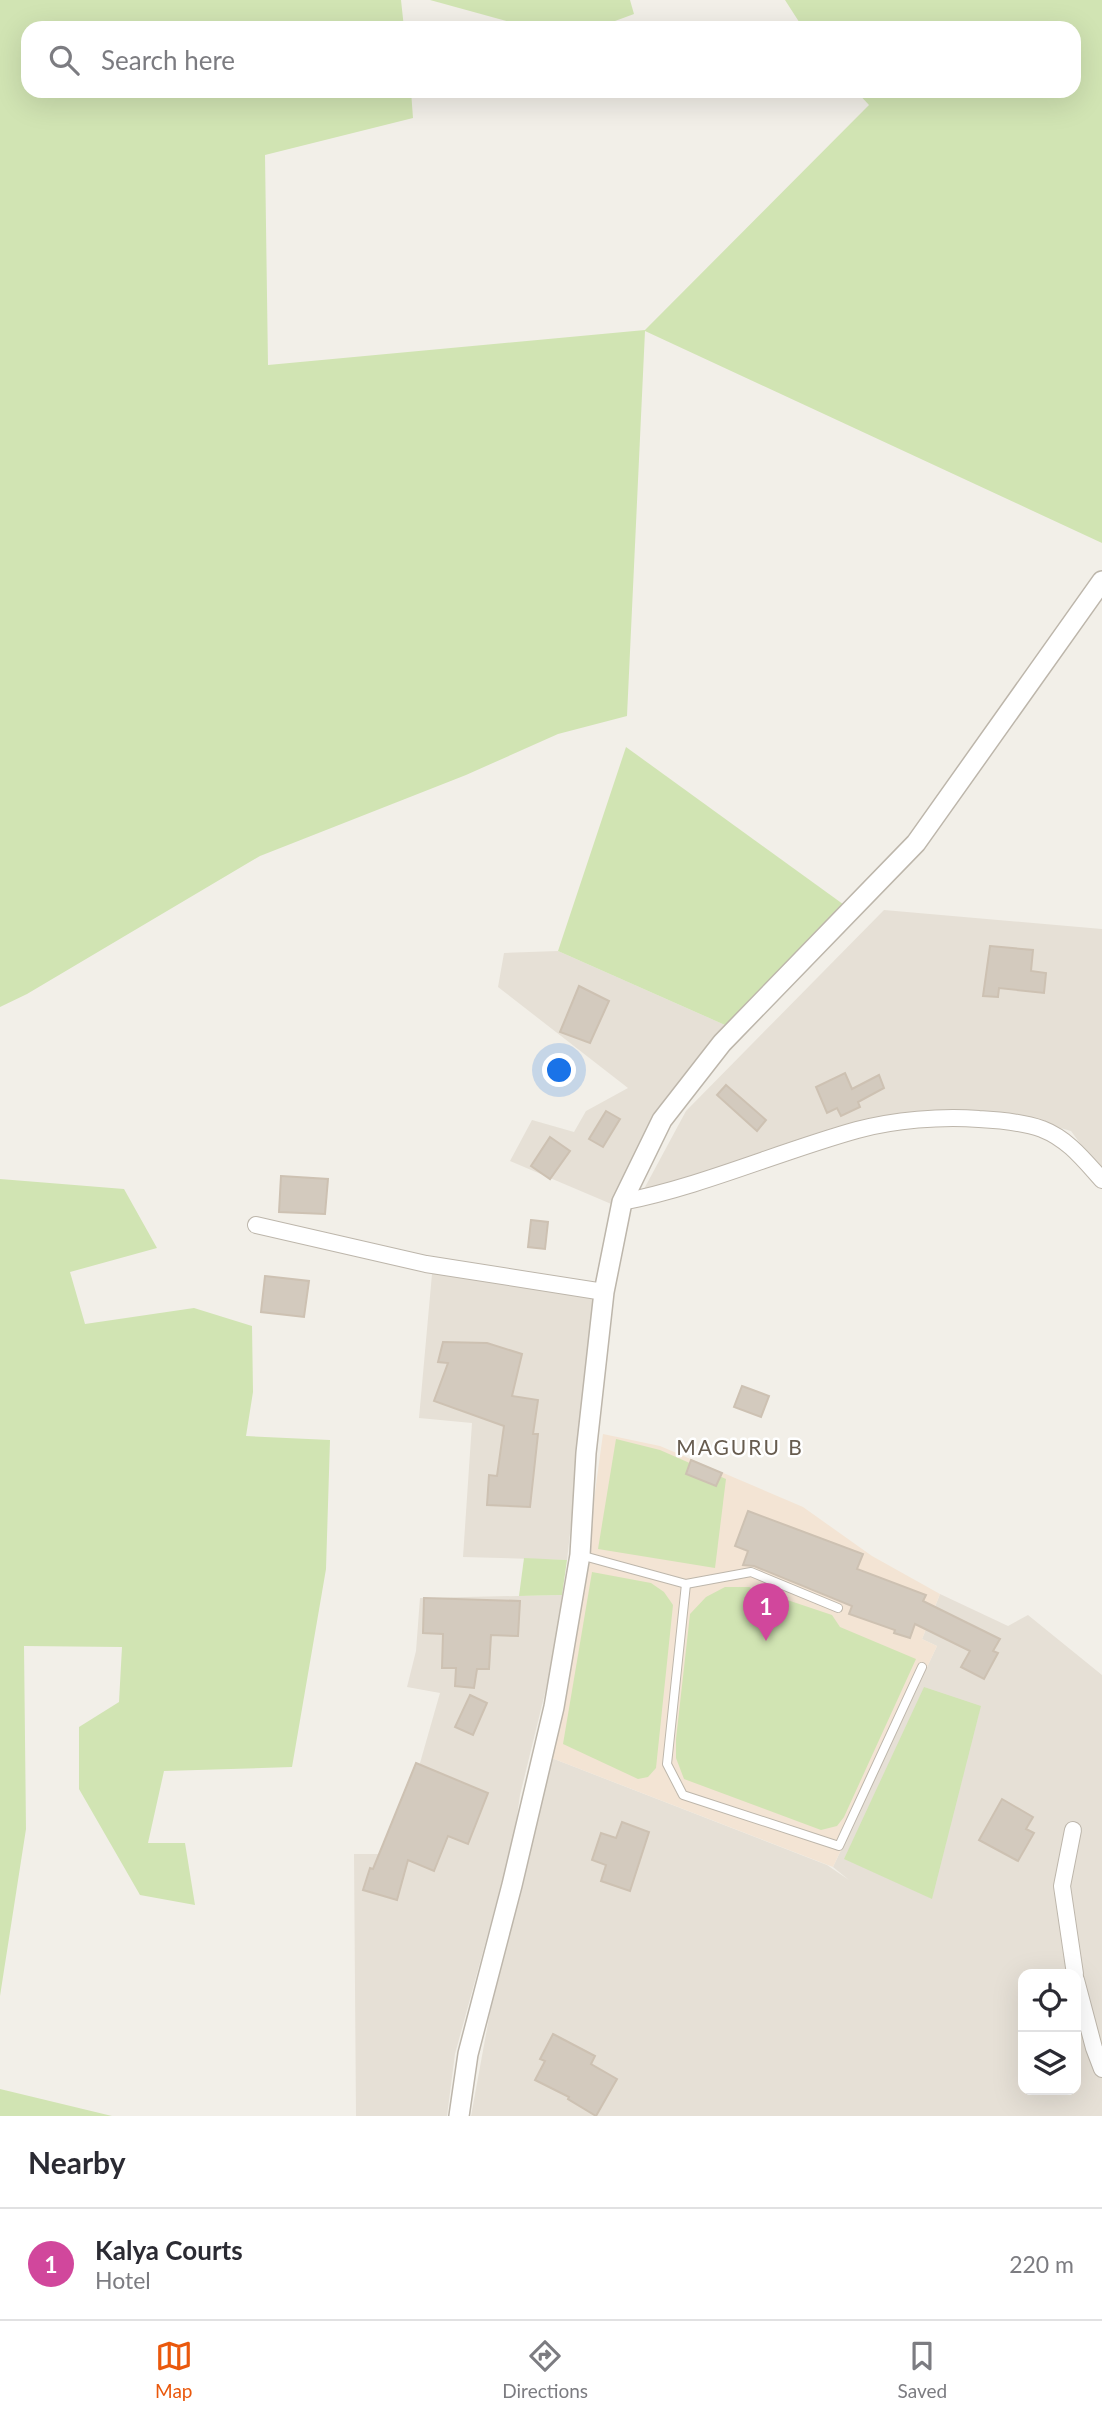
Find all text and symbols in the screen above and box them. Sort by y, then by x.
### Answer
search box [21,21,1081,98]
icon: search [45,41,83,79]
text: Search here [101,44,235,76]
your location [542,1053,576,1087]
district label: MAGURU B [676,1434,804,1459]
pin: 1 [743,1583,789,1641]
map controls [1018,1969,1081,2095]
button: locate [1018,1969,1081,2032]
button: layers [1018,2032,1081,2095]
text: Nearby [28,2144,126,2180]
text: Kalya Courts [95,2234,243,2266]
text: 1 [44,2250,58,2278]
text: 220 m [1009,2250,1074,2278]
text: Hotel [95,2266,151,2294]
tab: Map [155,2337,193,2402]
tab: Directions [502,2337,588,2402]
tab: Saved [898,2337,947,2402]

